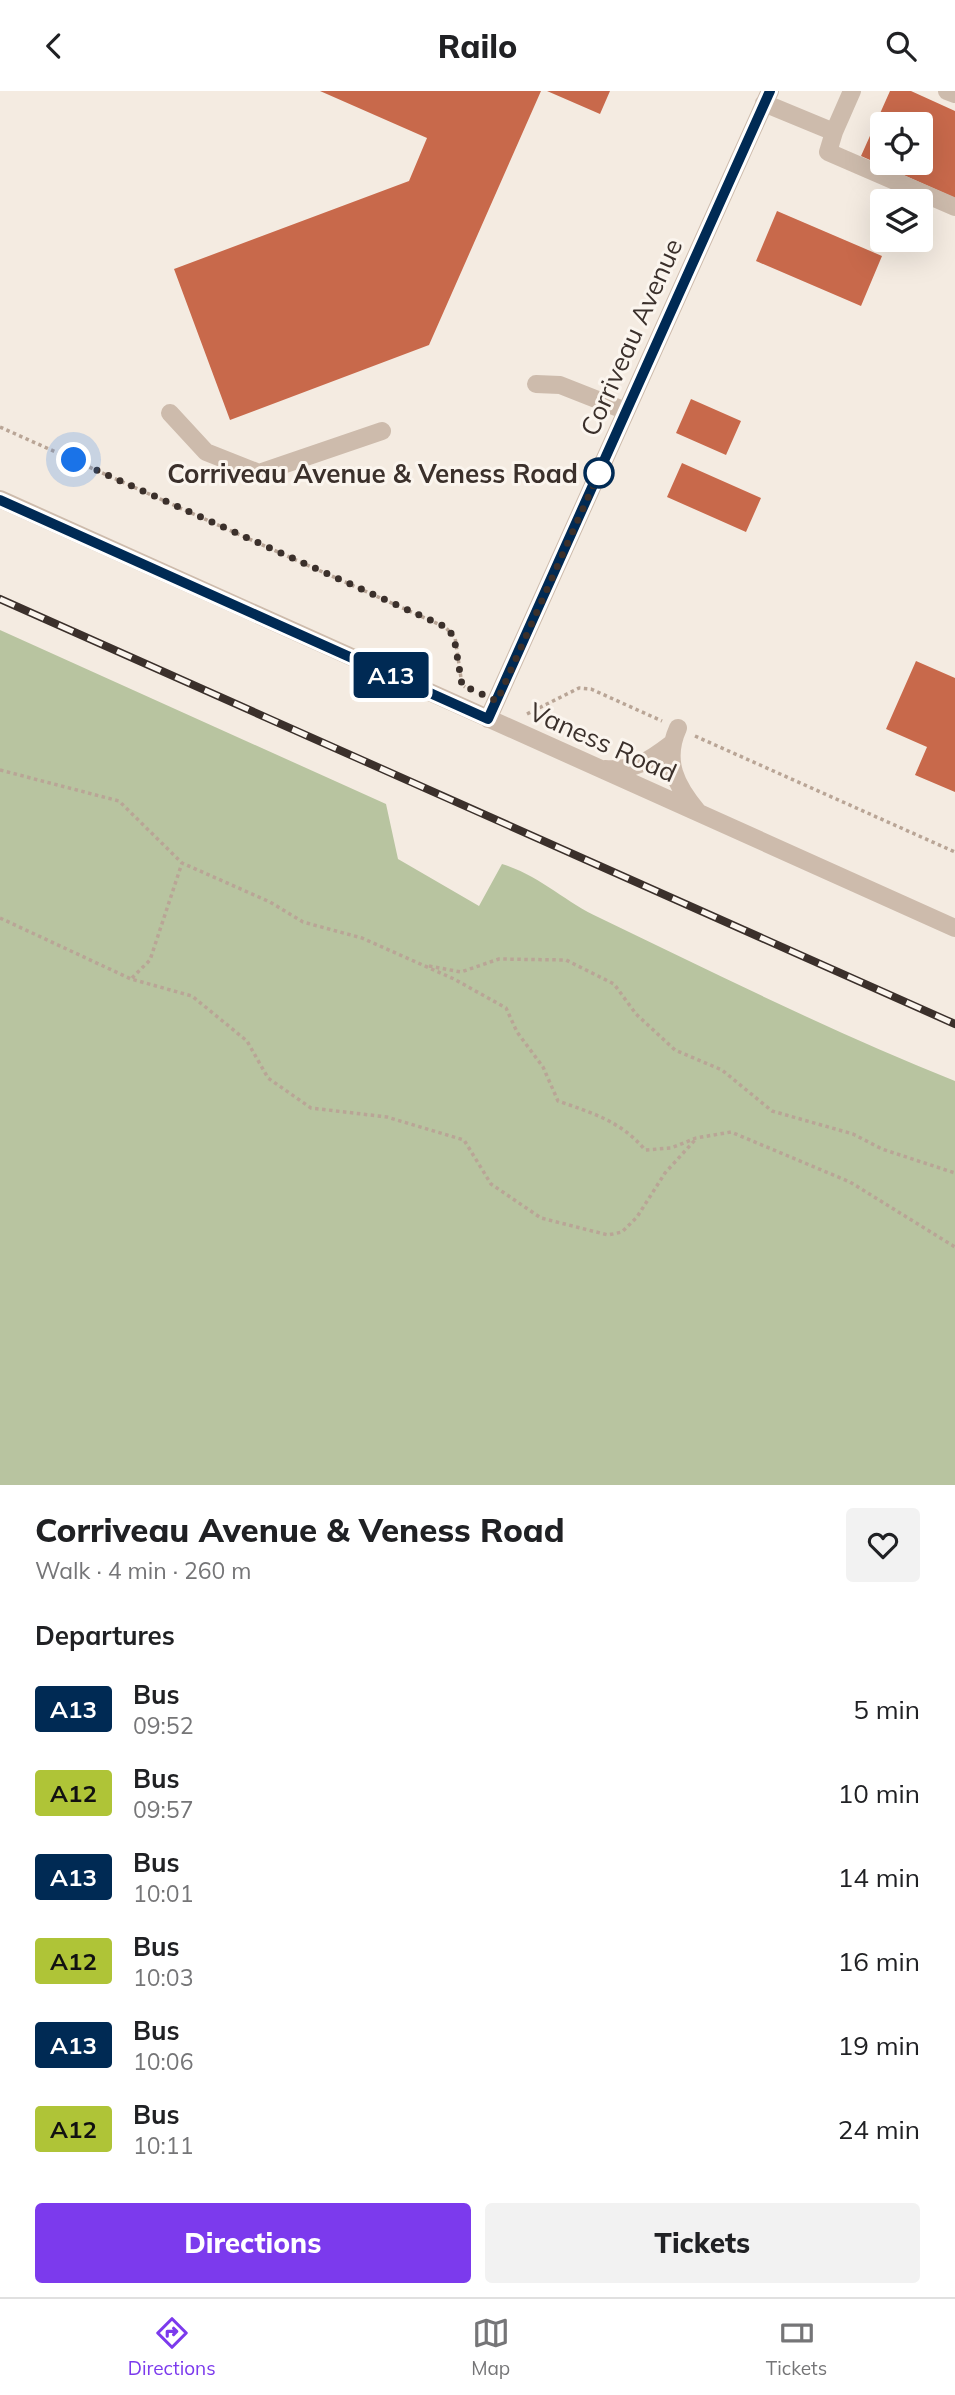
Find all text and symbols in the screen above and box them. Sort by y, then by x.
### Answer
text: Railo [438,26,517,66]
icon: back [35,27,73,65]
icon: search [882,27,920,65]
map controls [870,112,933,252]
button: locate [870,112,933,175]
button: layers [870,189,933,252]
street label: Corriveau Avenue [573,233,689,441]
your location [56,442,91,477]
place label: Corriveau Avenue & Veness Road [167,457,578,490]
marker: Corriveau Avenue & Veness Road [584,458,614,488]
line badge: A13 [351,652,431,698]
text: A13 [368,660,414,690]
street label: Vaness Road [524,695,682,789]
button: heart [846,1508,920,1582]
text: Corriveau Avenue & Veness Road [35,1509,565,1550]
text: Walk · 4 min · 260 m [35,1556,252,1585]
text: Departures [35,1619,175,1652]
text: Bus [133,1678,179,1711]
text: 5 min [853,1693,920,1726]
text: A13 [50,1694,97,1724]
text: 09:52 [133,1711,193,1740]
text: Bus [133,1762,179,1795]
text: 10 min [838,1777,920,1810]
text: A12 [50,1778,97,1808]
text: 09:57 [133,1795,193,1824]
text: Bus [133,1846,179,1879]
text: 14 min [838,1861,920,1894]
text: A13 [50,1862,97,1892]
text: 10:01 [133,1879,193,1908]
text: Bus [133,1930,179,1963]
text: 16 min [838,1945,920,1978]
text: A12 [50,1946,97,1976]
text: 10:03 [133,1963,193,1992]
text: Bus [133,2014,179,2047]
text: 19 min [838,2029,920,2062]
text: A13 [50,2030,97,2060]
text: 10:06 [133,2047,193,2076]
text: Bus [133,2098,179,2131]
text: 24 min [838,2113,920,2146]
text: A12 [50,2114,97,2144]
text: 10:11 [133,2131,193,2160]
button: Directions [35,2203,471,2283]
button: Tickets [485,2203,920,2283]
tab: Directions [128,2314,216,2380]
tab: Map [471,2314,510,2380]
tab: Tickets [766,2314,827,2380]

